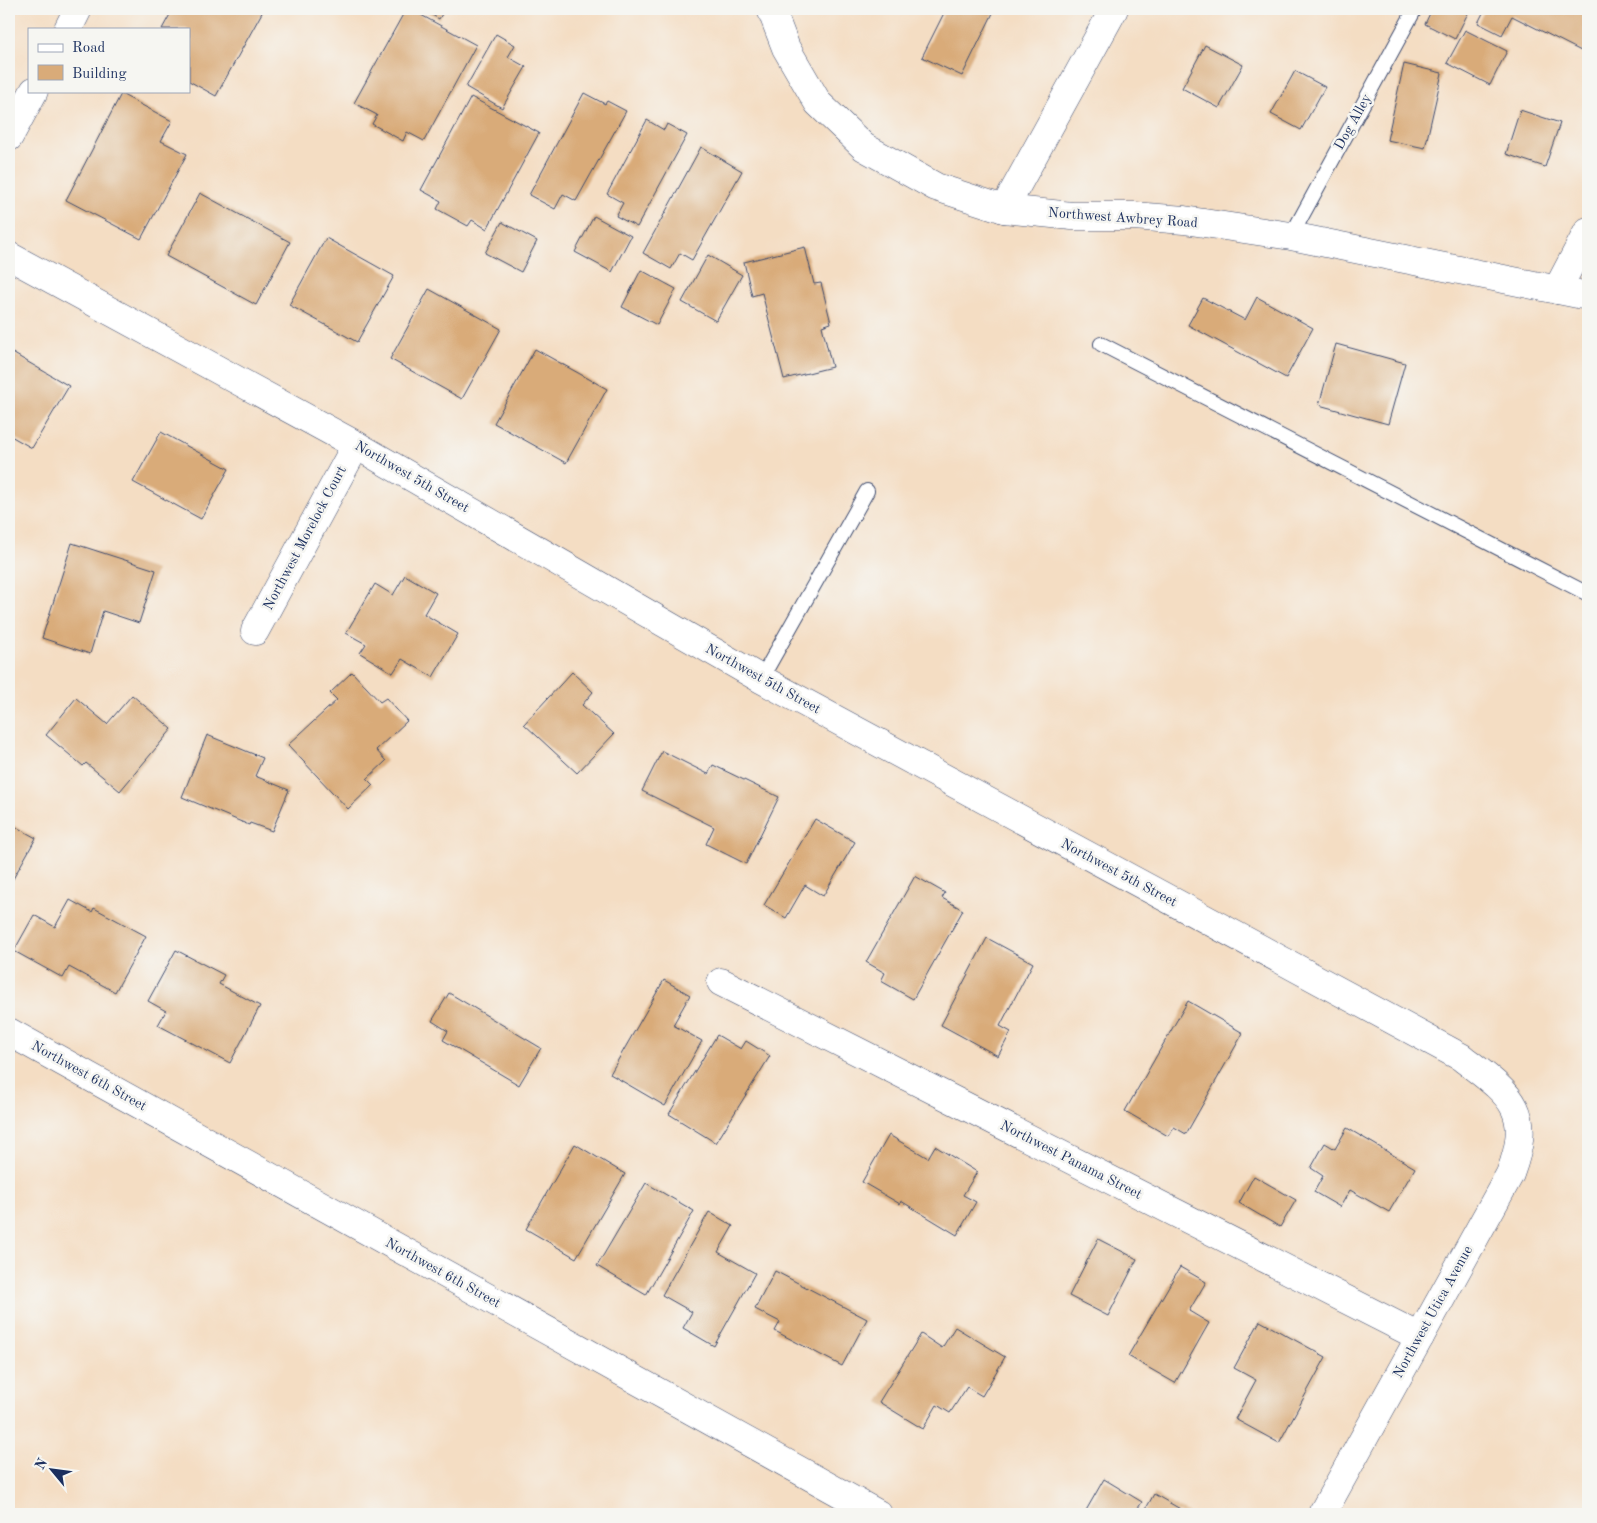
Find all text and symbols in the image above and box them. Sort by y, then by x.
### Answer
legend [28,28,190,92]
text: Road [72,41,106,56]
text: Building [72,67,127,82]
street label: Dog Alley [1332,91,1374,152]
street label: Northwest Awbrey Road [1048,206,1198,230]
street label: Northwest 5th Street [353,439,472,515]
street label: Northwest Morelock Court [261,464,349,612]
street label: Northwest 5th Street [703,642,823,716]
street label: Northwest 5th Street [1059,836,1179,910]
street label: Northwest 6th Street [29,1039,149,1113]
street label: Northwest Panama Street [998,1118,1144,1202]
street label: Northwest 6th Street [383,1236,503,1310]
street label: Northwest Utica Avenue [1391,1244,1475,1380]
north arrow [28,1446,78,1496]
text: N [33,1456,50,1472]

